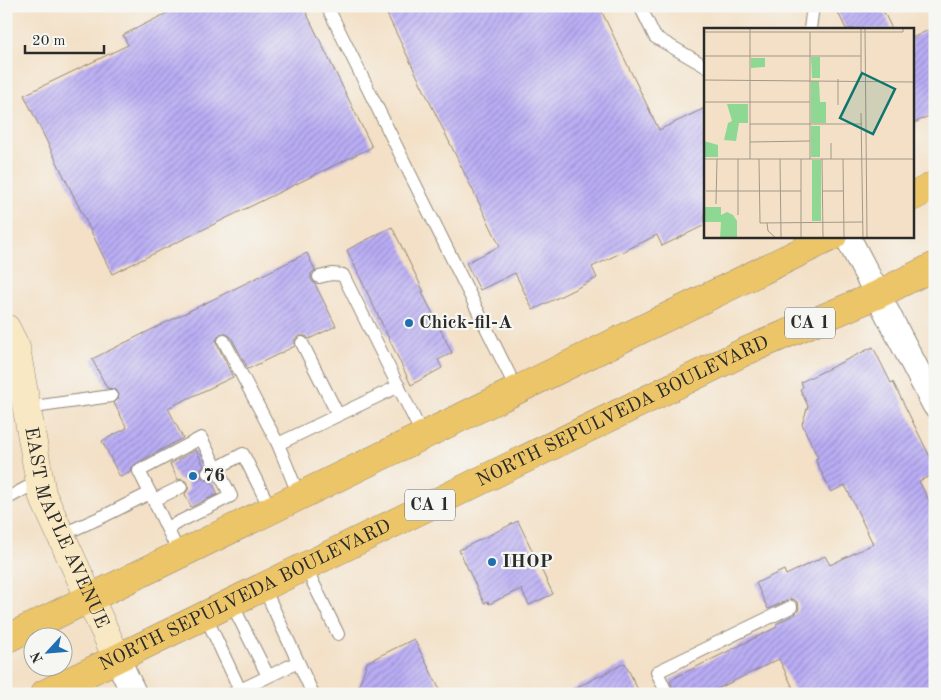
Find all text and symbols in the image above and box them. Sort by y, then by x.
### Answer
scale bar [25,22,104,54]
inset map [704,28,914,238]
text: 20 m [32,34,66,49]
road number: CA 1 [785,307,835,338]
place label: Chick-fil-A [419,314,512,333]
marker: Chick-fil-A [403,317,415,329]
street label: NORTH SEPULVEDA BOULEVARD [474,333,772,491]
street label: EAST MAPLE AVENUE [21,425,112,631]
place label: 76 [203,467,225,486]
marker: 76 [187,470,199,482]
road number: CA 1 [405,490,455,520]
street label: NORTH SEPULVEDA BOULEVARD [96,516,394,675]
place label: IHOP [502,553,553,572]
marker: IHOP [486,556,498,568]
north arrow [22,628,72,678]
text: N [28,649,46,665]

